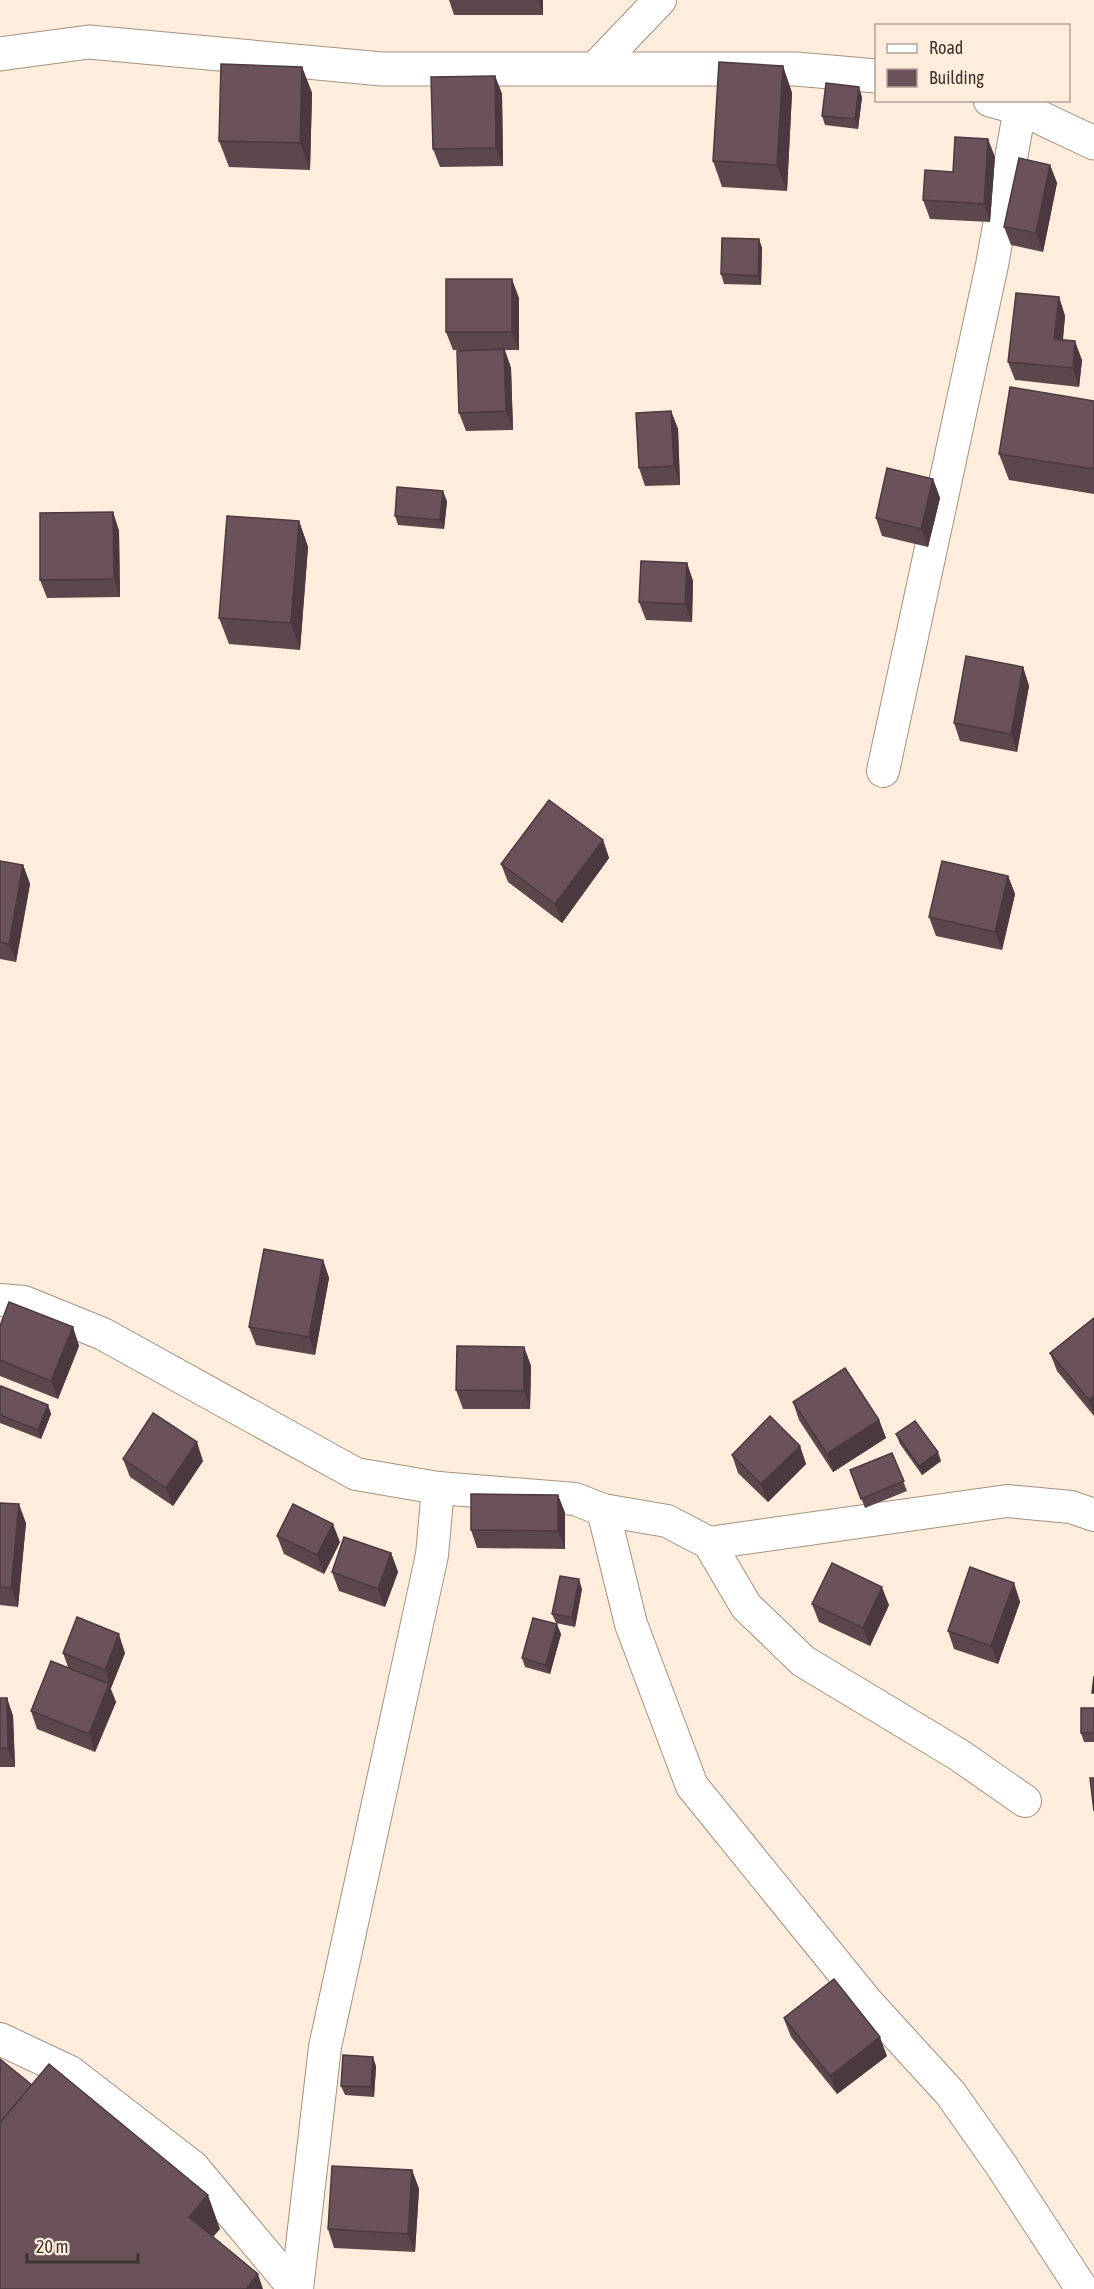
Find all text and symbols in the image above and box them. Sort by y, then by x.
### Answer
legend [875,24,1070,102]
text: Road [929,37,963,58]
text: Building [929,67,984,88]
scale bar [27,2226,138,2264]
text: 20 m [36,2236,68,2257]

